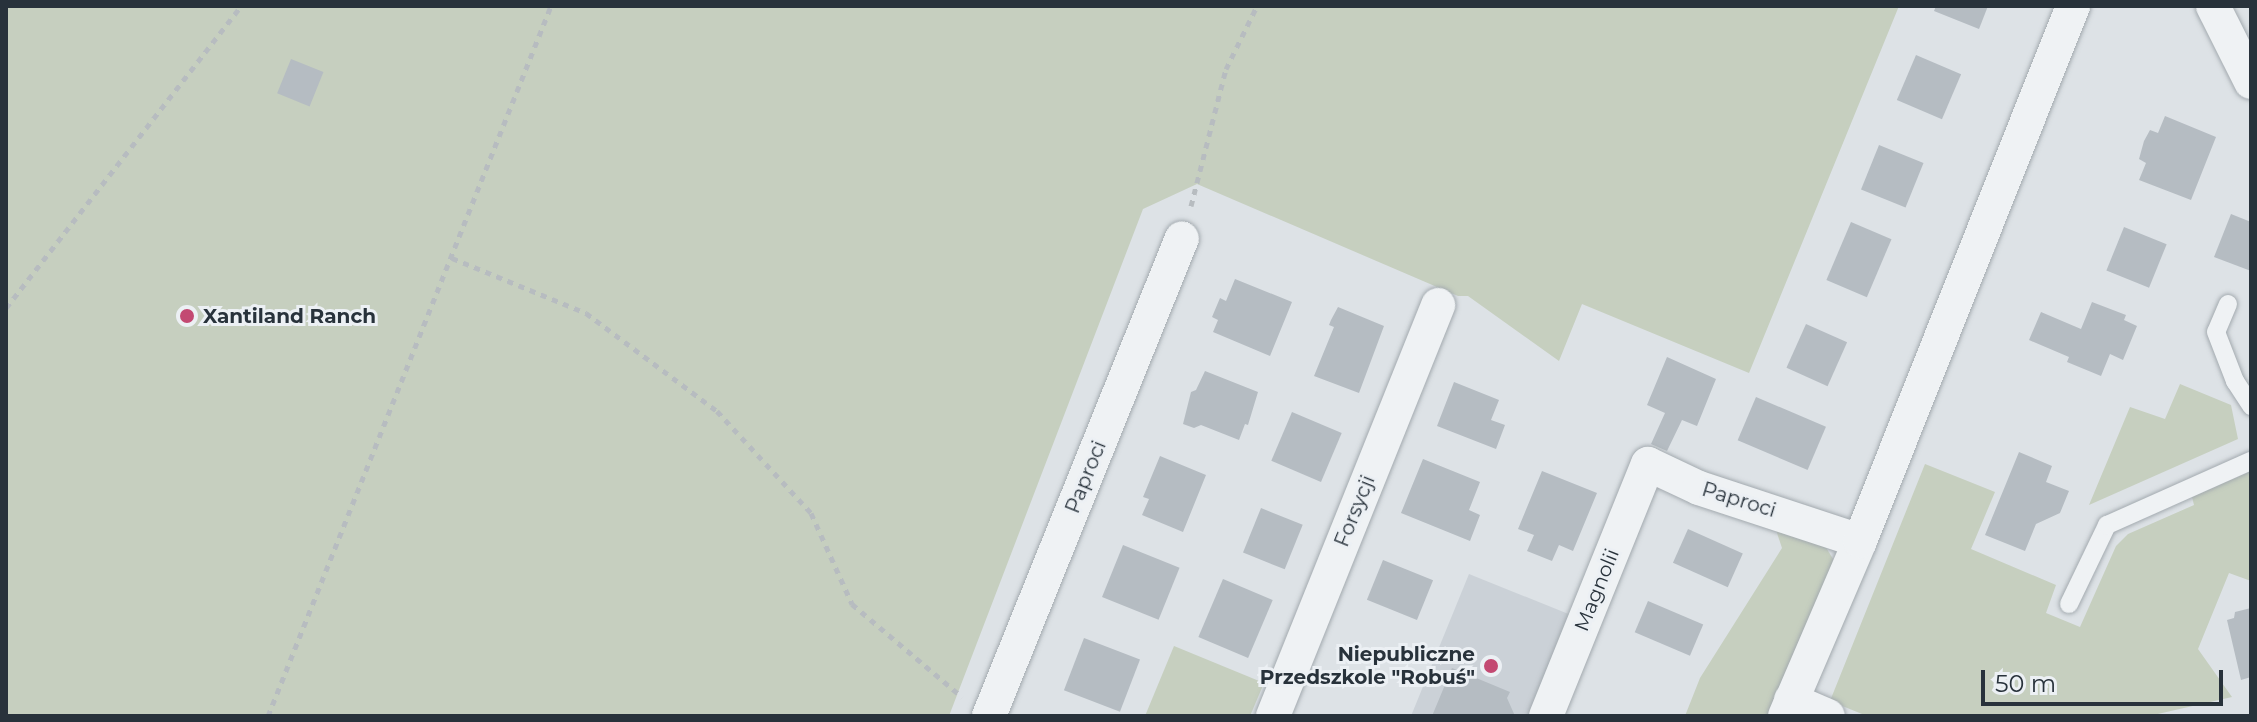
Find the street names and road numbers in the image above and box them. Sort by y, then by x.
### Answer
street label: Paproci [1061,437,1111,517]
street label: Forsycji [1330,472,1380,550]
street label: Paproci [1699,477,1779,523]
street label: Magnolii [1570,545,1624,635]

